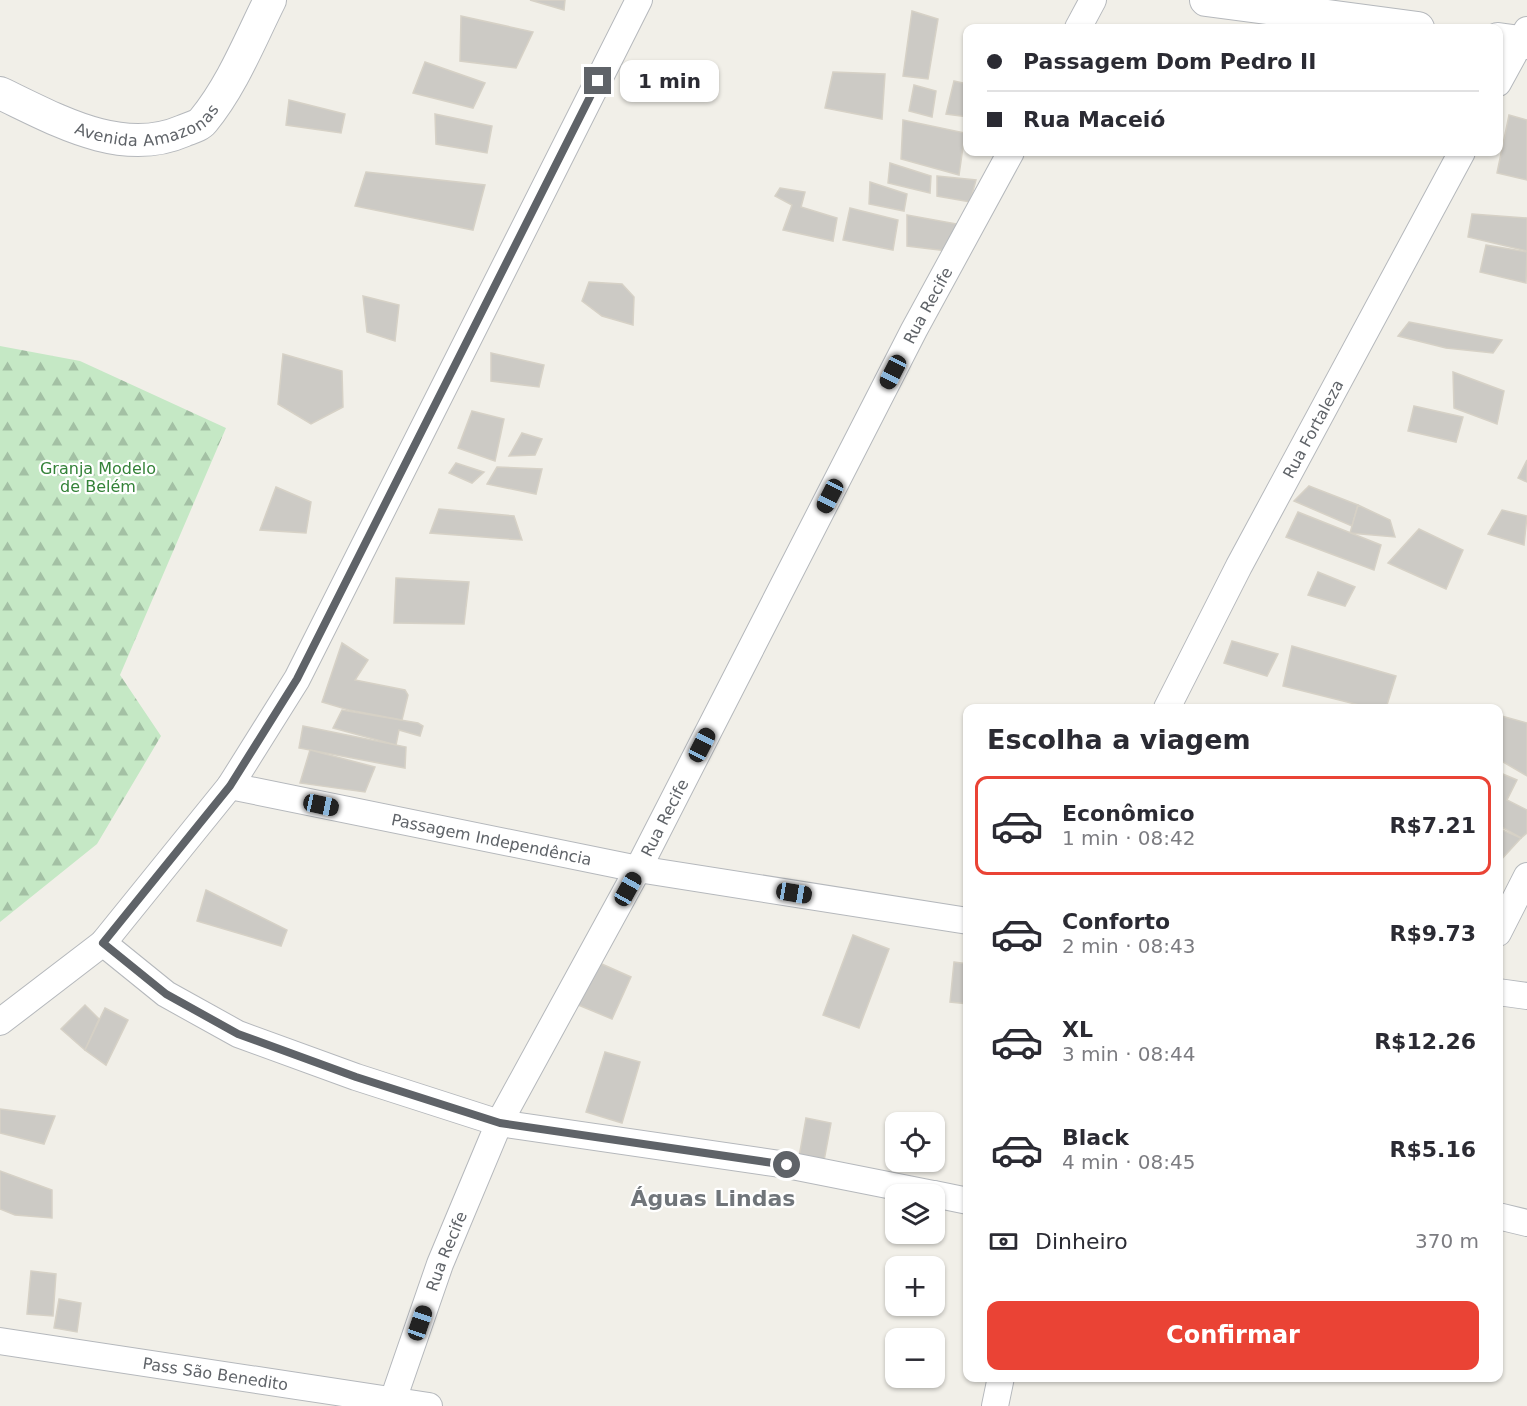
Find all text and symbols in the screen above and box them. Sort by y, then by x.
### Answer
text: Passagem Dom Pedro II [1023,49,1316,74]
callout: 1 min [619,60,718,102]
route end [584,67,611,94]
text: 1 min [638,69,701,93]
street label: Avenida Amazonas [73,100,222,150]
text: Rua Maceió [1023,107,1165,132]
street label: Rua Recife [899,264,956,347]
car [877,352,909,392]
street label: Rua Fortaleza [1279,376,1347,481]
park label: Granja Modelo de Belém [40,459,156,496]
car [814,476,846,516]
text: Escolha a viagem [987,724,1251,755]
car [686,725,718,765]
street label: Rua Recife [637,776,692,860]
car [302,792,340,818]
icon: car [990,799,1044,853]
text: Econômico [1062,801,1195,826]
street label: Passagem Independência [390,810,594,869]
text: R$7.21 [1389,813,1476,838]
text: 1 min · 08:42 [1062,826,1196,850]
car [611,869,645,909]
car [775,881,813,905]
icon: car [990,907,1044,961]
text: Conforto [1062,909,1170,934]
text: R$9.73 [1389,921,1476,946]
text: 2 min · 08:43 [1062,934,1196,958]
icon: car [990,1015,1044,1069]
text: XL [1062,1017,1093,1042]
text: R$12.26 [1374,1029,1476,1054]
text: 3 min · 08:44 [1062,1042,1196,1066]
map controls [885,1112,945,1388]
button: locate [885,1112,945,1172]
icon: car [990,1123,1044,1177]
text: Black [1062,1125,1129,1150]
text: R$5.16 [1389,1137,1476,1162]
text: 4 min · 08:45 [1062,1150,1196,1174]
route start [773,1151,800,1178]
button: layers [885,1184,945,1244]
district label: Águas Lindas [631,1186,795,1211]
street label: Rua Recife [422,1208,471,1294]
icon: cash [987,1225,1020,1258]
text: Dinheiro [1035,1229,1128,1254]
text: 370 m [1415,1229,1479,1253]
button: + [885,1256,945,1316]
button: Confirmar [987,1301,1479,1370]
car [406,1303,434,1343]
button: − [885,1328,945,1388]
street label: Pass São Benedito [142,1353,290,1394]

